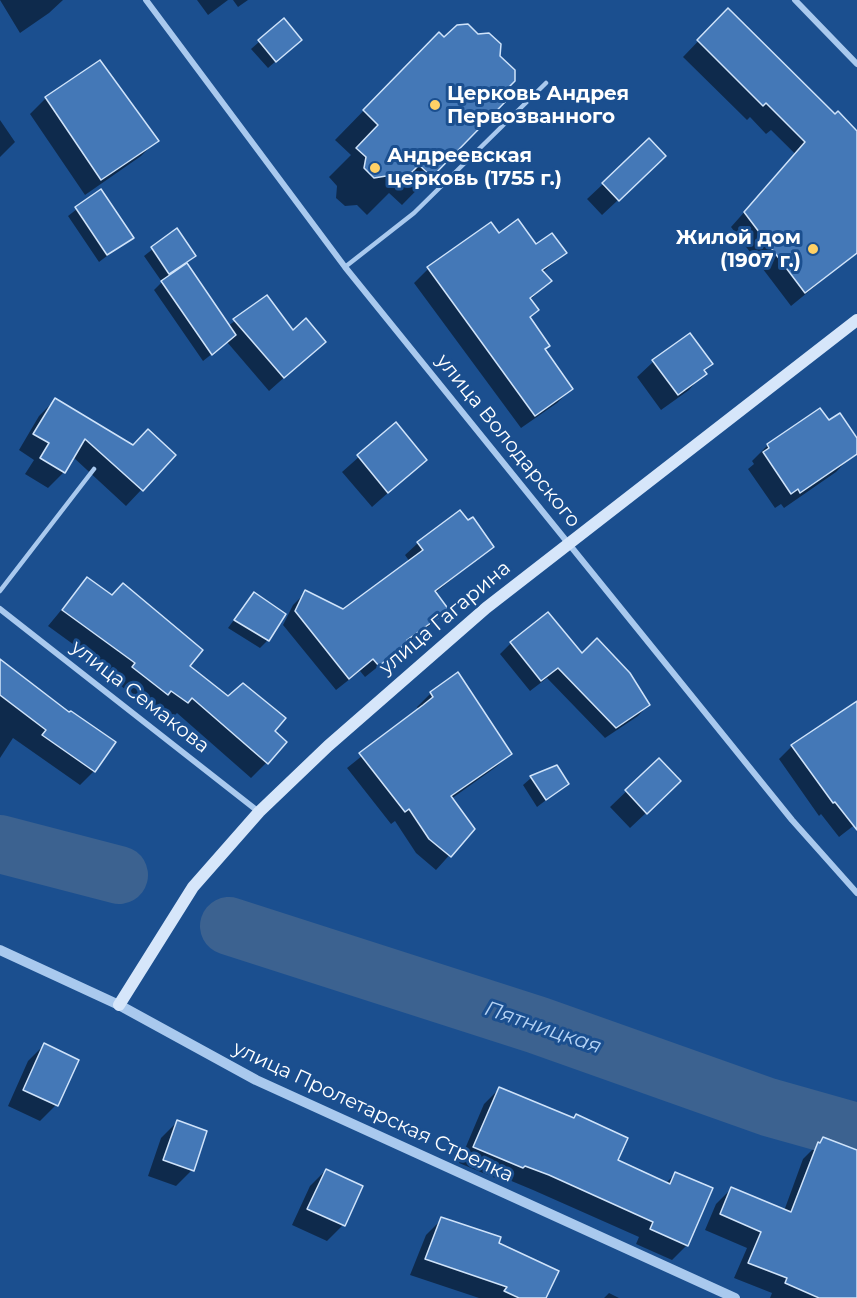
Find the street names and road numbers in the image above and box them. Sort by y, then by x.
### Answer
street label: улица Володарского [431,350,585,532]
street label: улица Гагарина [374,556,516,680]
street label: улица Семакова [66,635,214,759]
street label: улица Пролетарская Стрелка [229,1036,517,1188]

